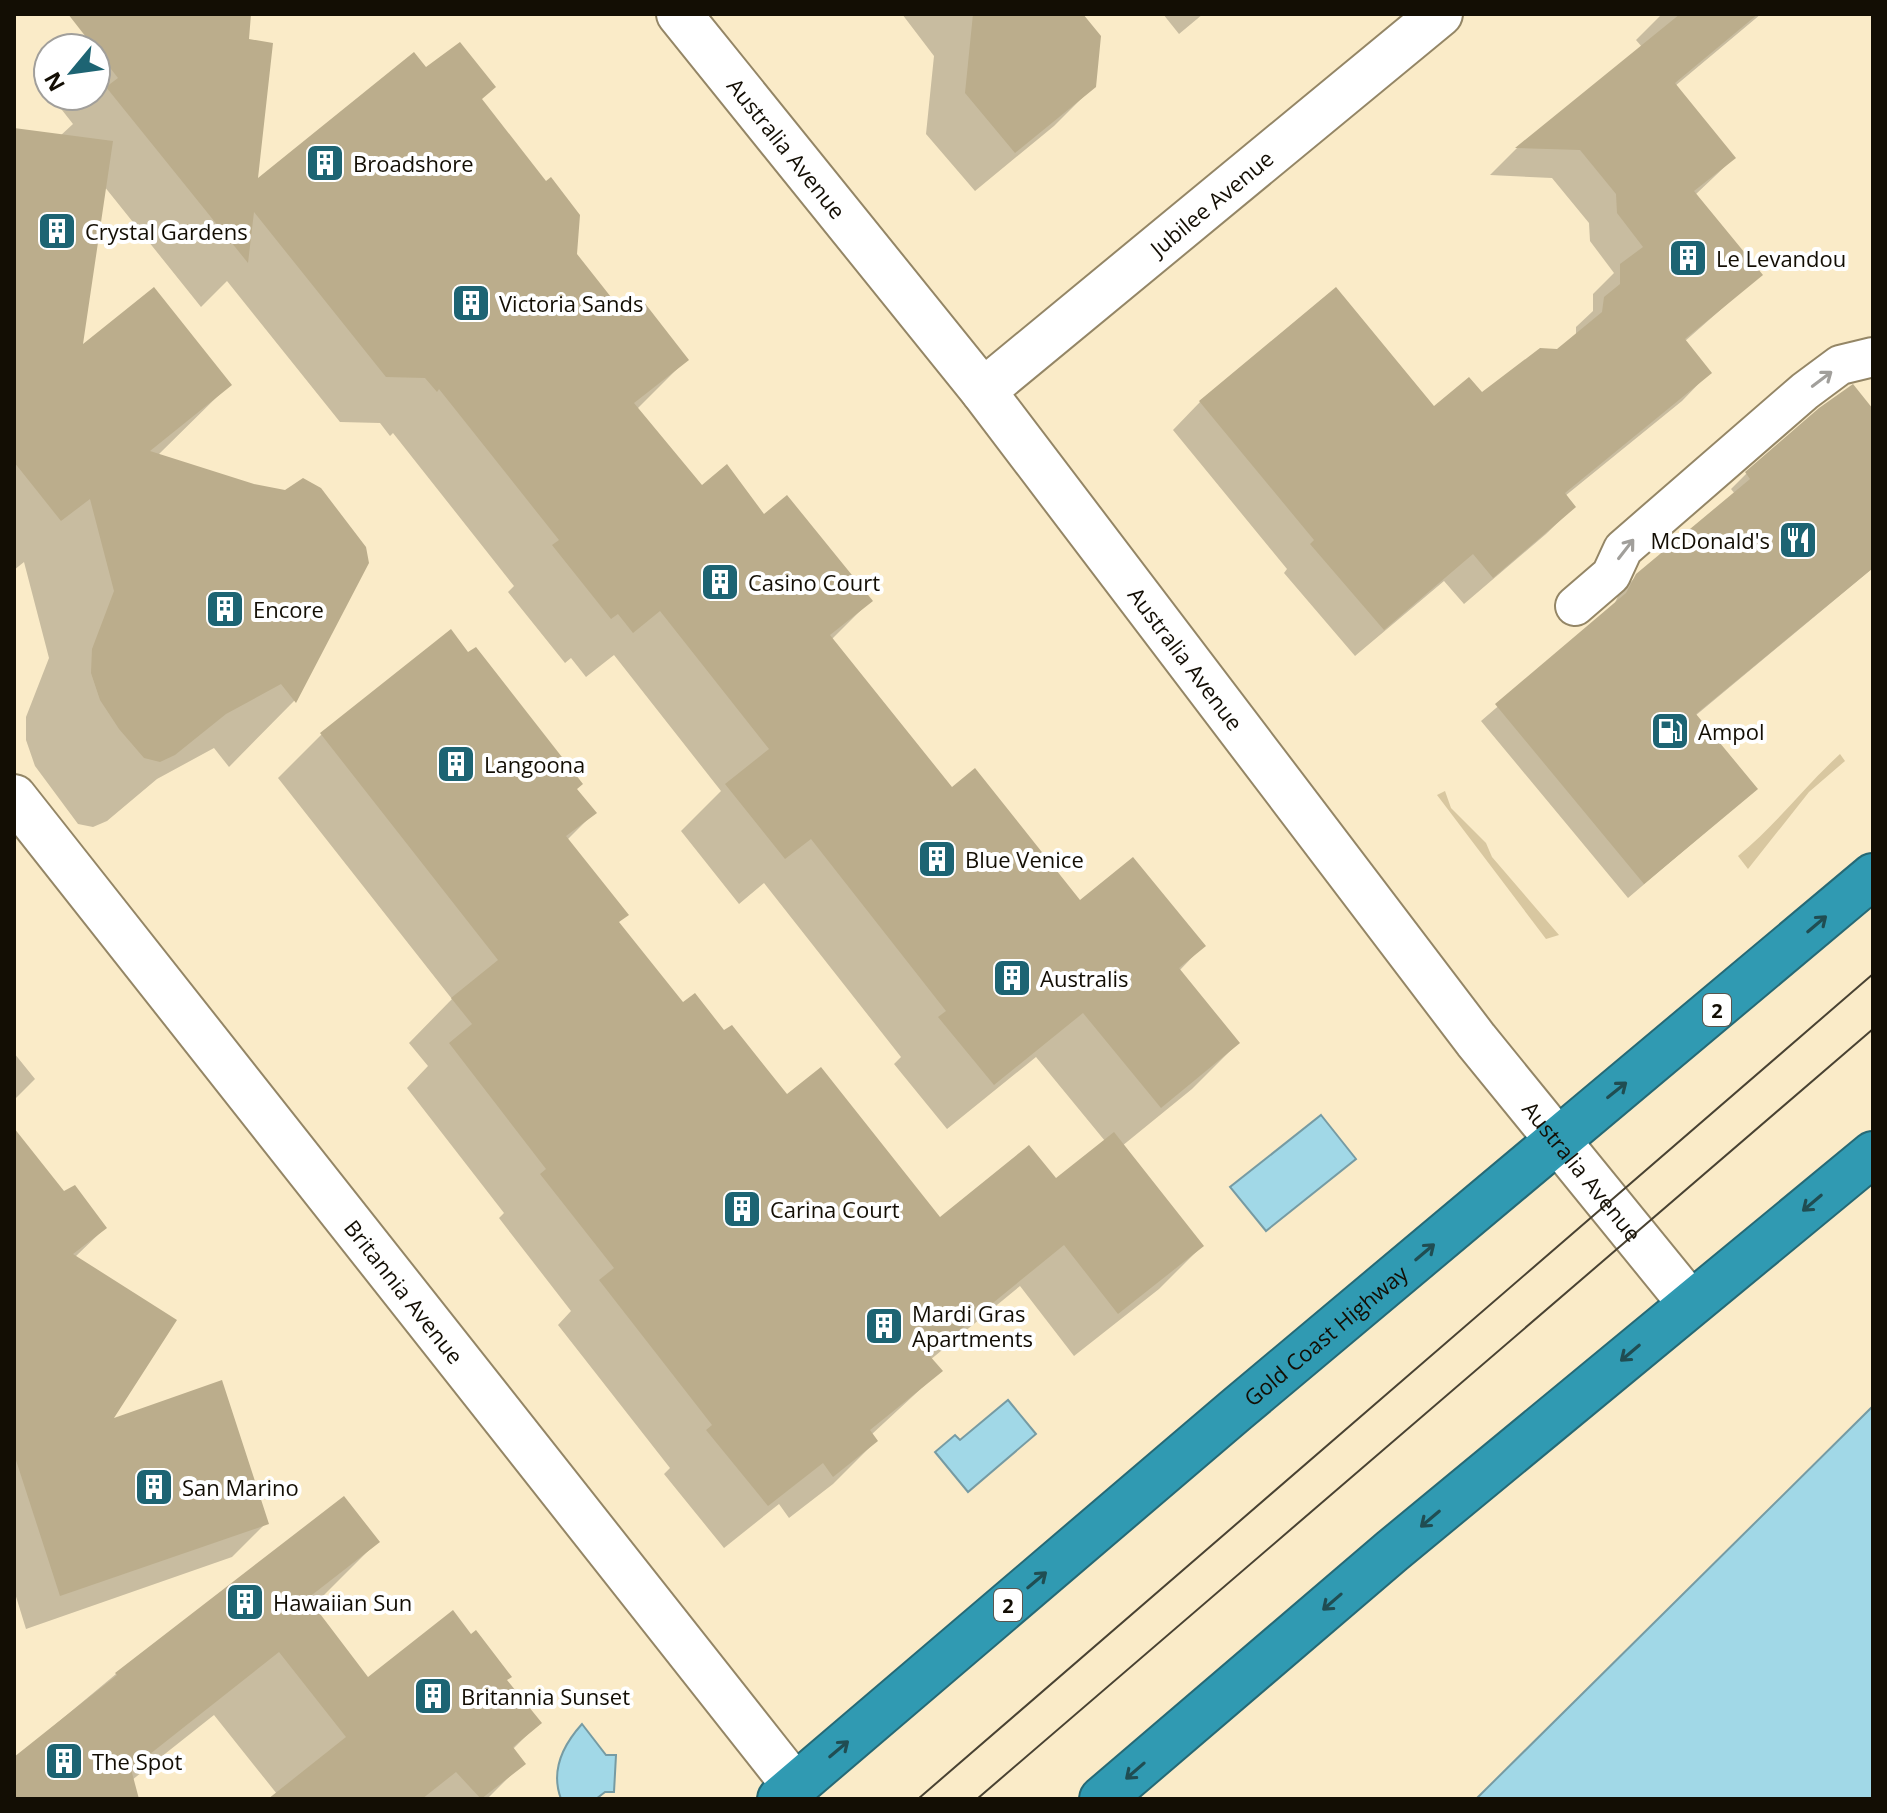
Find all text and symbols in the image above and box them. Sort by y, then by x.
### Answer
north arrow [32,32,112,112]
text: N [36,67,71,97]
street label: Australia Avenue [721,71,853,225]
building icon: Broadshore [304,142,346,184]
street label: Jubilee Avenue [1142,143,1279,264]
place label: Broadshore [353,148,474,178]
building icon: Crystal Gardens [36,210,78,252]
place label: Crystal Gardens [85,216,248,246]
building icon: Le Levandou [1667,237,1709,279]
place label: Le Levandou [1716,243,1846,273]
building icon: Victoria Sands [450,282,492,324]
place label: Victoria Sands [499,288,644,318]
one-way arrow [1810,370,1832,387]
restaurant icon: McDonald's [1777,519,1819,561]
place label: McDonald's [1650,525,1770,555]
one-way arrow [1618,539,1635,560]
building icon: Casino Court [699,561,741,603]
place label: Casino Court [748,567,880,597]
street label: Australia Avenue [1122,580,1250,736]
building icon: Encore [204,588,246,630]
place label: Encore [253,594,324,624]
fuel station icon: Ampol [1649,710,1691,752]
place label: Ampol [1698,716,1765,746]
building icon: Langoona [435,743,477,785]
place label: Langoona [484,749,585,779]
building icon: Blue Venice [916,838,958,880]
place label: Blue Venice [965,844,1084,874]
one-way arrow [1806,915,1827,933]
building icon: Australis [991,957,1033,999]
place label: Australis [1040,963,1129,993]
road number: 2 [1703,994,1731,1026]
one-way arrow [1607,1081,1627,1099]
street label: Australia Avenue [1516,1094,1649,1247]
building icon: Carina Court [721,1188,763,1230]
place label: Carina Court [770,1194,900,1224]
one-way arrow [1803,1194,1823,1212]
street label: Britannia Avenue [338,1213,471,1370]
one-way arrow [1414,1243,1435,1261]
street label: Gold Coast Highway [1237,1257,1414,1412]
place label: Mardi Gras Apartments [912,1298,1033,1353]
building icon: Mardi Gras Apartments [863,1305,905,1347]
one-way arrow [1621,1344,1641,1362]
building icon: San Marino [133,1466,175,1508]
place label: San Marino [182,1472,299,1502]
one-way arrow [1421,1510,1441,1528]
one-way arrow [1026,1571,1047,1589]
building icon: Hawaiian Sun [224,1581,266,1623]
place label: Hawaiian Sun [273,1587,412,1617]
road number: 2 [994,1589,1022,1621]
one-way arrow [1323,1593,1343,1611]
building icon: Britannia Sunset [412,1675,454,1717]
place label: Britannia Sunset [461,1681,630,1711]
building icon: The Spot [43,1740,85,1782]
one-way arrow [828,1740,849,1758]
place label: The Spot [92,1746,182,1776]
one-way arrow [1125,1761,1145,1779]

